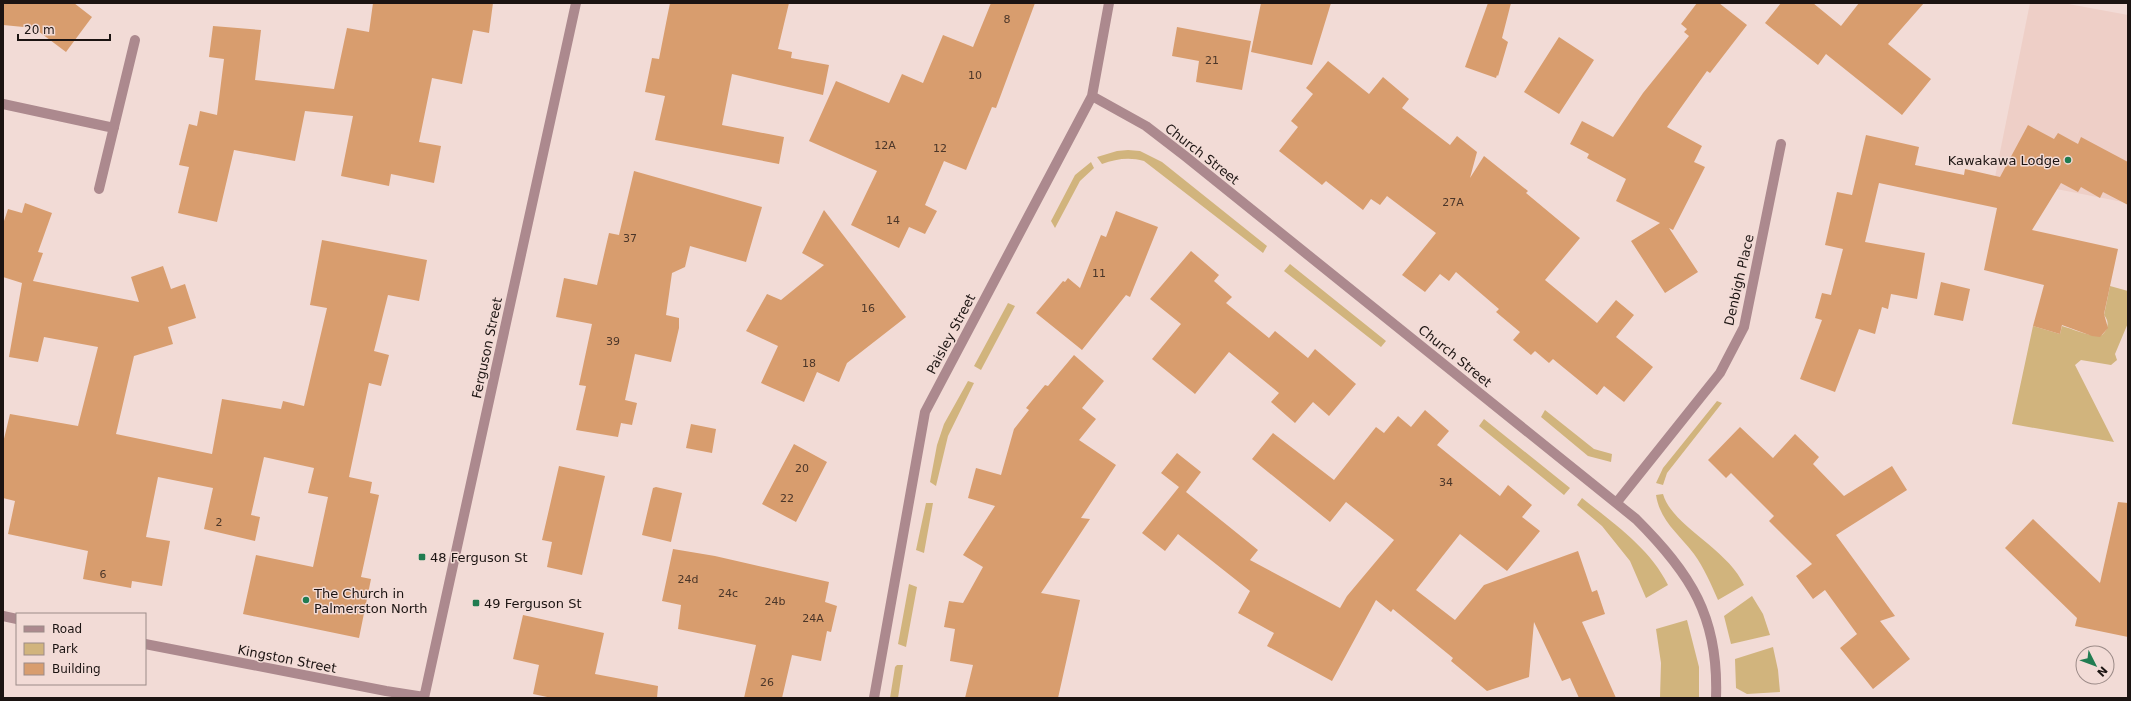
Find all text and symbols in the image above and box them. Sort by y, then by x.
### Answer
house number: 8 [1004,13,1011,26]
scale bar [18,16,110,42]
text: 20 m [24,23,55,37]
house number: 21 [1205,54,1219,67]
house number: 10 [968,69,982,82]
street label: Church Street [1162,120,1242,188]
house number: 12A [874,139,896,152]
house number: 12 [933,142,947,155]
place label: Kawakawa Lodge [1948,153,2060,168]
marker: Kawakawa Lodge [2063,155,2073,165]
house number: 27A [1442,196,1464,209]
house number: 14 [886,214,900,227]
house number: 37 [623,232,637,245]
street label: Denbigh Place [1721,233,1757,327]
house number: 11 [1092,267,1106,280]
street label: Paisley Street [924,291,978,377]
street label: Ferguson Street [469,296,505,400]
house number: 16 [861,302,875,315]
street label: Church Street [1415,322,1495,390]
house number: 39 [606,335,620,348]
house number: 18 [802,357,816,370]
house number: 20 [795,462,809,475]
house number: 34 [1439,476,1453,489]
house number: 22 [780,492,794,505]
house number: 2 [216,516,223,529]
place label: 48 Ferguson St [430,550,528,565]
marker: 48 Ferguson St [417,552,427,562]
house number: 6 [100,568,107,581]
house number: 24d [678,573,698,586]
place label: The Church in Palmerston North [313,586,427,616]
house number: 24c [718,587,738,600]
marker: The Church in Palmerston North [301,595,311,605]
house number: 24b [765,595,786,608]
place label: 49 Ferguson St [484,596,582,611]
marker: 49 Ferguson St [471,598,481,608]
house number: 24A [802,612,824,625]
legend [16,613,146,685]
text: Road [52,622,82,636]
text: Park [52,642,78,656]
street label: Kingston Street [236,642,338,676]
north arrow [2075,645,2115,685]
text: Building [52,662,101,676]
text: N [2094,664,2110,679]
house number: 26 [760,676,774,689]

